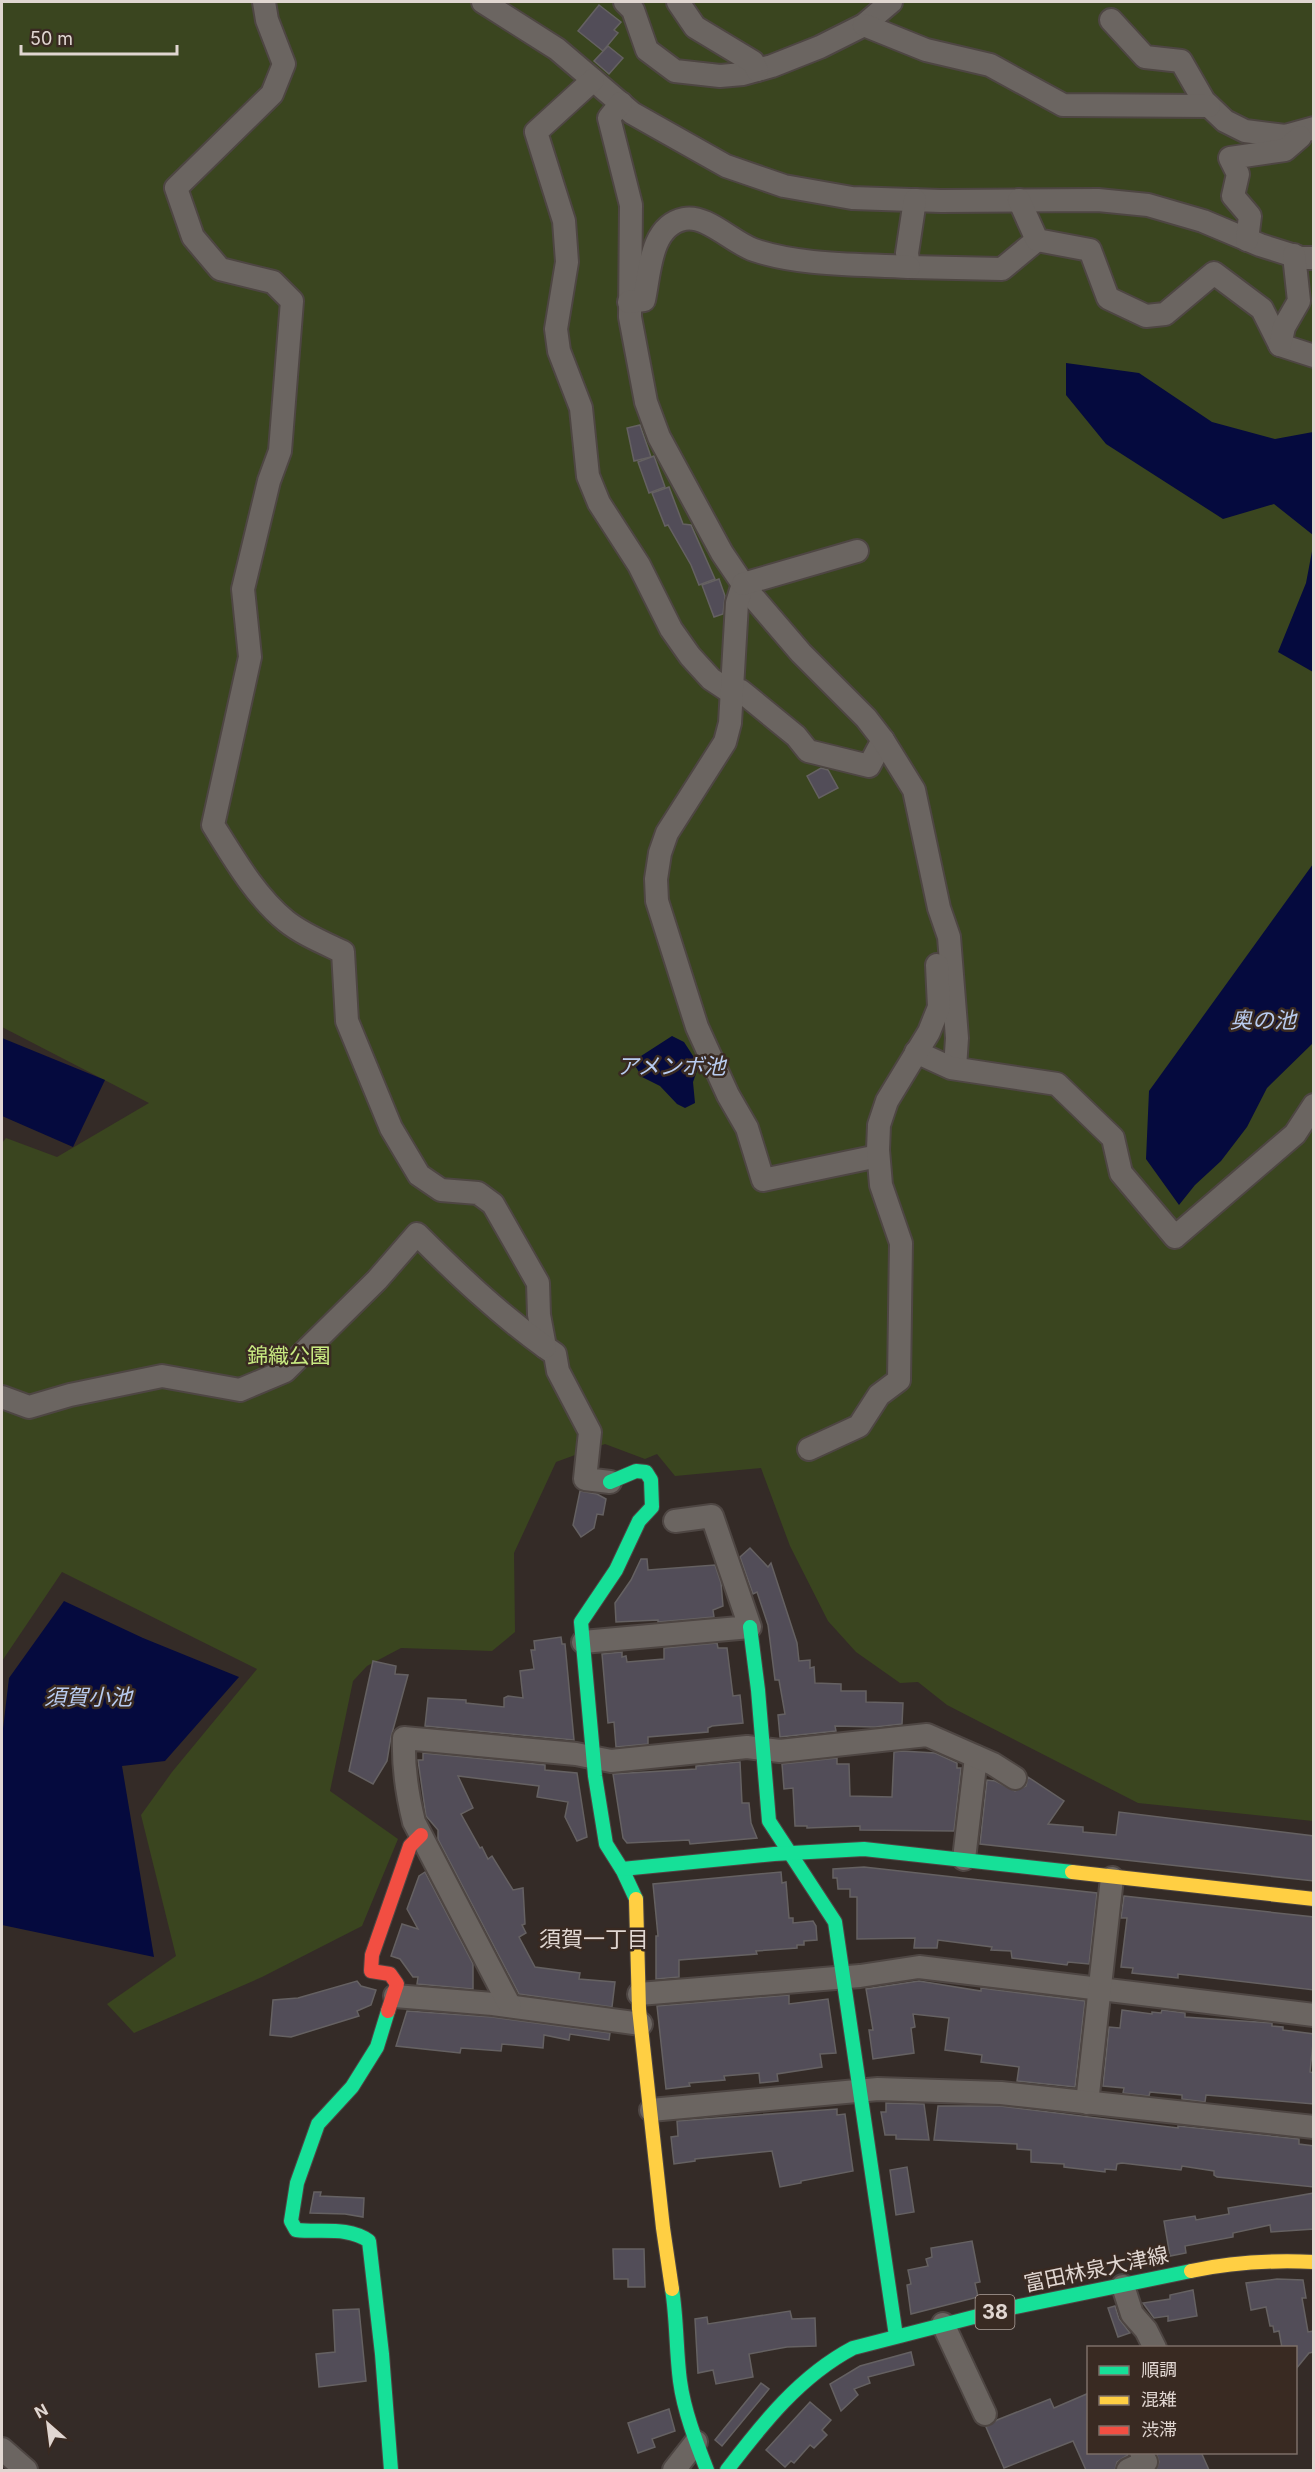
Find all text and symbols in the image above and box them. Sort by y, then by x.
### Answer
scale bar [21,18,177,56]
text: 50 m [30,28,73,49]
water label: 奥の池 [1230,1007,1298,1033]
water label: アメンボ池 [617,1053,727,1079]
park label: 錦織公園 [247,1343,331,1368]
water label: 須賀小池 [44,1684,134,1710]
district label: 須賀一丁目 [539,1926,649,1952]
street label: 富田林泉大津線 [1022,2241,1170,2297]
road number: 38 [976,2295,1014,2329]
legend [1087,2346,1297,2454]
text: 順調 [1141,2359,1177,2380]
text: 混雑 [1141,2389,1177,2410]
north arrow [18,2394,78,2454]
text: N [31,2399,51,2422]
text: 渋滞 [1141,2419,1177,2440]

